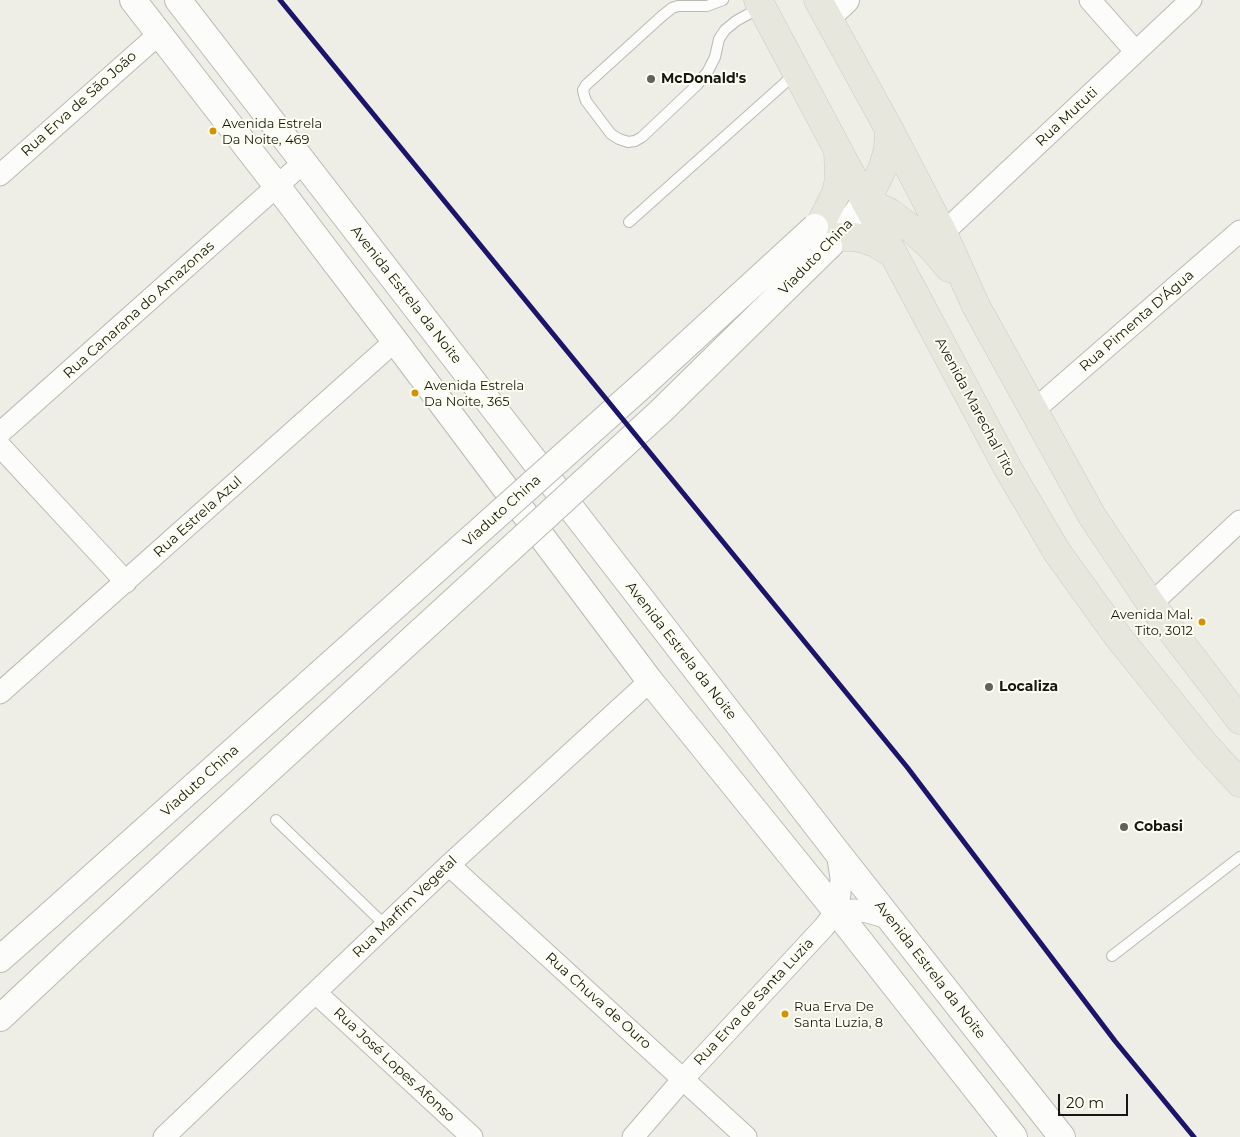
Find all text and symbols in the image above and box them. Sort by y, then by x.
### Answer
street label: Rua Erva de São João [18,48,140,160]
place label: McDonald's [661,71,746,87]
marker: McDonald's [645,73,657,85]
street label: Rua Mututi [1032,84,1102,150]
place label: Avenida Estrela Da Noite, 469 [222,116,322,147]
marker: Avenida Estrela Da Noite, 469 [208,126,218,136]
street label: Viaduto China [776,215,856,299]
street label: Avenida Estrela da Noite [347,223,465,367]
street label: Rua Canarana do Amazonas [60,238,218,382]
street label: Rua Pimenta D'Água [1076,267,1198,375]
street label: Avenida Marechal Tito [931,335,1019,479]
place label: Avenida Estrela Da Noite, 365 [424,378,524,409]
marker: Avenida Estrela Da Noite, 365 [410,388,420,398]
street label: Viaduto China [460,472,544,550]
street label: Rua Estrela Azul [150,473,246,561]
street label: Avenida Estrela da Noite [622,579,740,723]
place label: Avenida Mal. Tito, 3012 [1111,607,1193,638]
marker: Avenida Mal. Tito, 3012 [1197,617,1207,627]
place label: Localiza [999,679,1058,695]
marker: Localiza [983,681,995,693]
street label: Viaduto China [158,742,242,820]
place label: Cobasi [1134,819,1183,835]
marker: Cobasi [1118,821,1130,833]
street label: Rua Marfim Vegetal [349,853,461,961]
street label: Avenida Estrela da Noite [871,898,989,1042]
street label: Rua Erva de Santa Luzia [691,935,817,1069]
street label: Rua Chuva de Ouro [542,949,654,1053]
place label: Rua Erva De Santa Luzia, 8 [794,999,883,1030]
street label: Rua José Lopes Afonso [330,1004,458,1126]
marker: Rua Erva De Santa Luzia, 8 [780,1009,790,1019]
scale bar [1060,1084,1130,1116]
text: 20 m [1066,1093,1104,1112]

